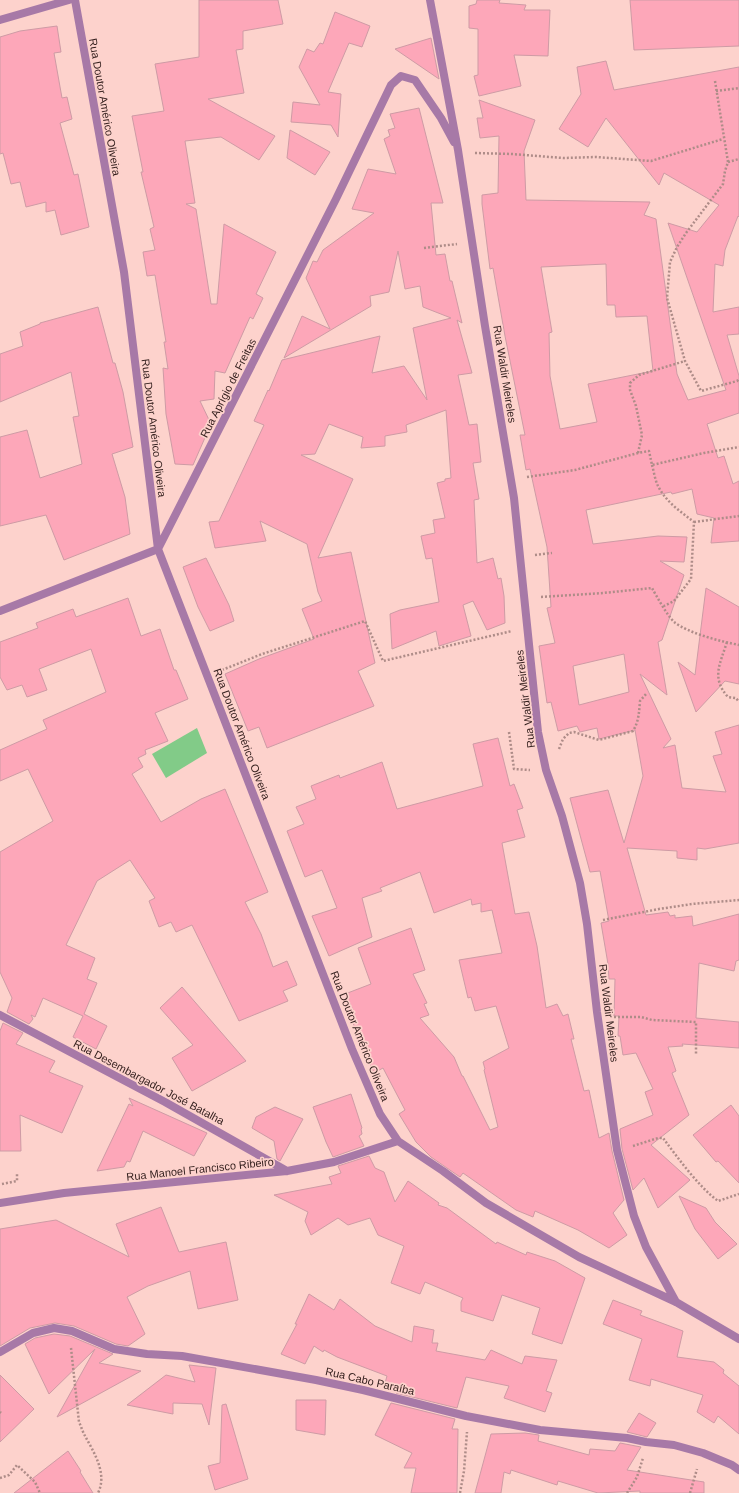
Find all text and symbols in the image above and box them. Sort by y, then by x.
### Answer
street label: Rua Doutor Américo Oliveira [87,37,123,178]
street label: Rua Waldir Meireles [491,324,519,424]
street label: Rua Aprígio de Freitas [198,336,258,439]
street label: Rua Doutor Américo Oliveira [140,358,169,499]
street label: Rua Waldir Meireles [513,649,537,749]
street label: Rua Doutor Américo Oliveira [211,667,273,802]
street label: Rua Waldir Meireles [597,963,621,1063]
street label: Rua Doutor Américo Oliveira [328,969,392,1104]
street label: Rua Desembargador José Batalha [72,1037,227,1127]
street label: Rua Manoel Francisco Ribeiro [126,1155,274,1183]
street label: Rua Cabo Paraíba [324,1365,417,1397]

